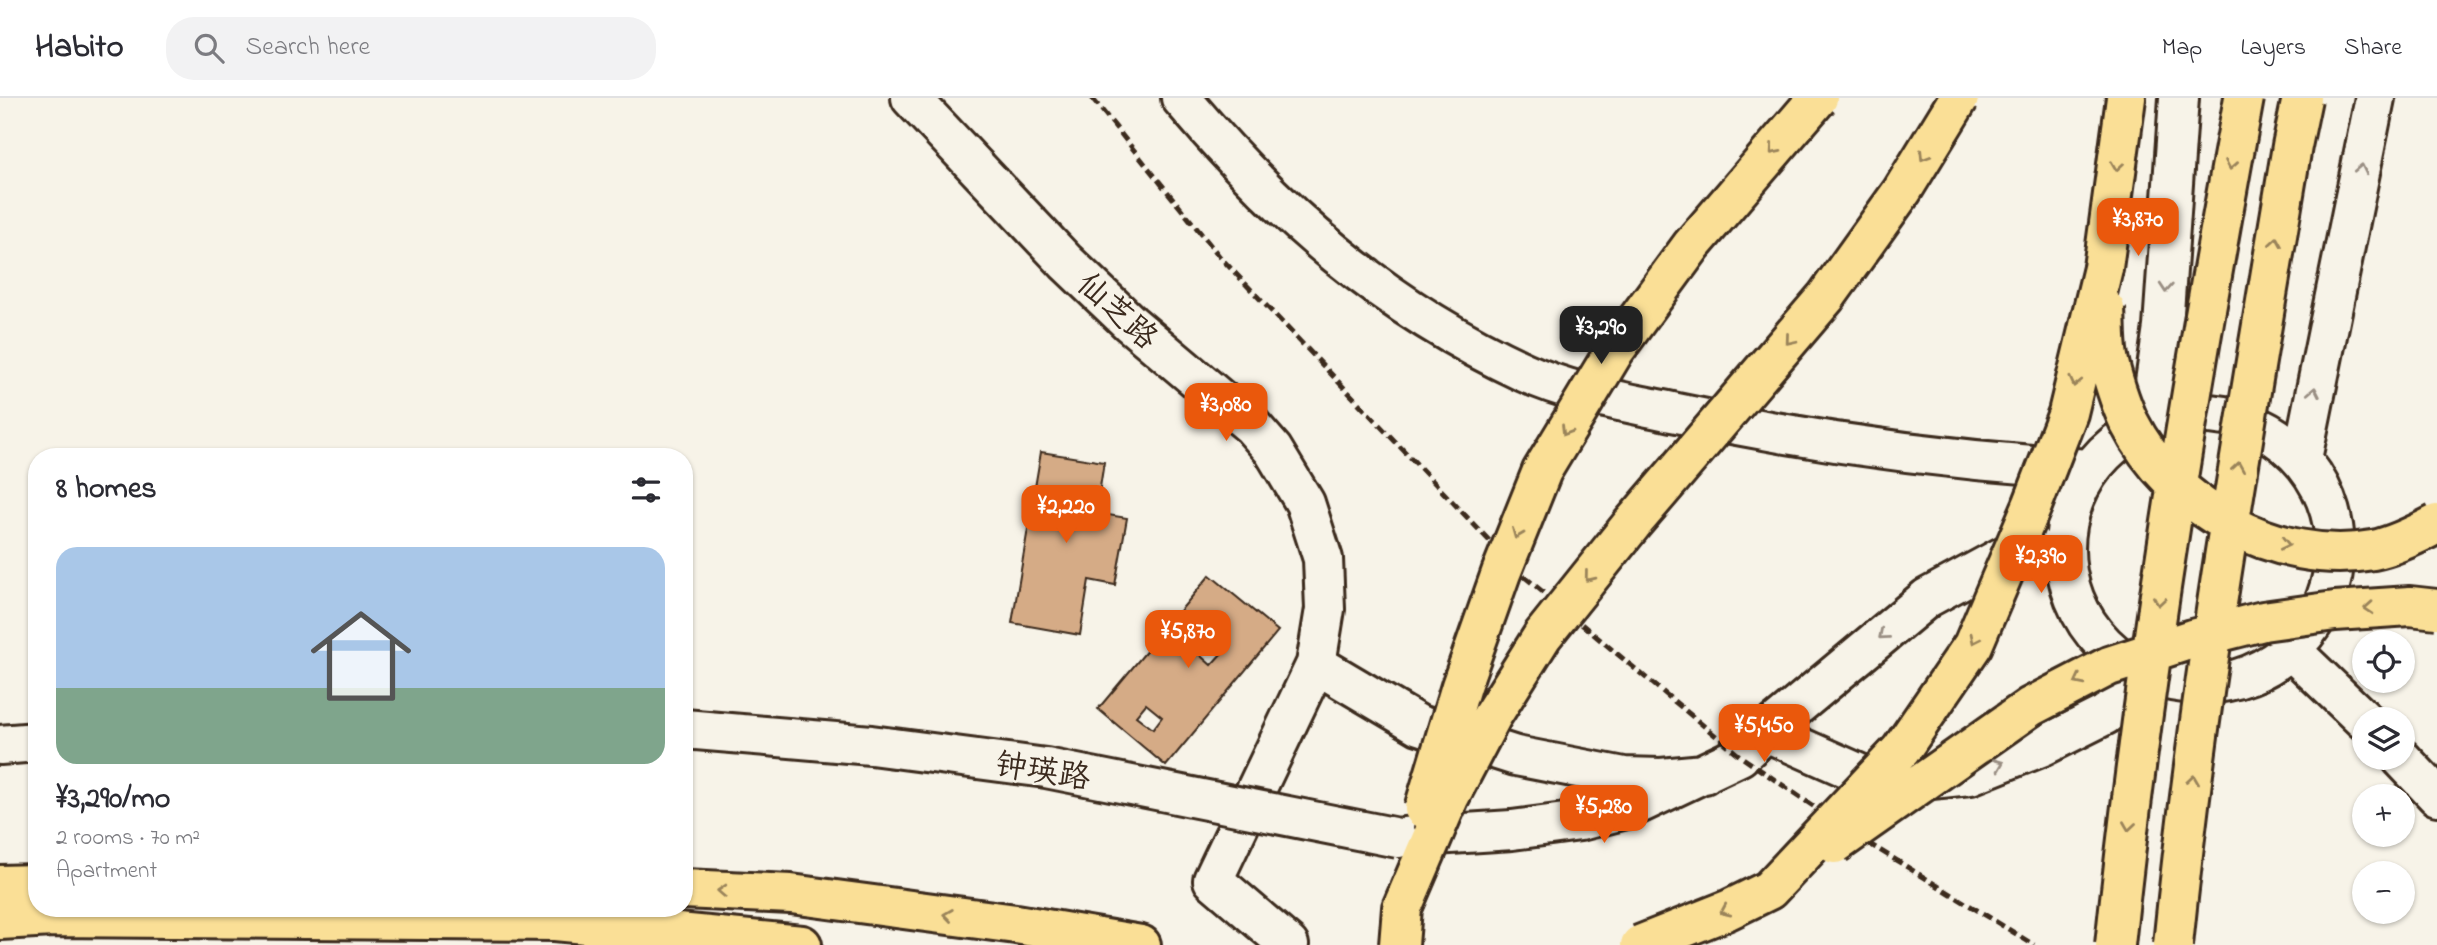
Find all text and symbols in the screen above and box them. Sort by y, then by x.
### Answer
search box [166,17,656,80]
text: Habito [35,24,124,72]
icon: search [190,29,228,67]
text: Search here [246,29,370,67]
text: Map [2162,31,2202,66]
text: Layers [2240,31,2306,66]
text: Share [2344,31,2402,66]
one-way arrow [1770,141,1782,154]
one-way arrow [1919,149,1932,162]
one-way arrow [2225,159,2240,171]
one-way arrow [2109,160,2124,171]
one-way arrow [2352,163,2367,175]
pin: ¥3,870 [2081,198,2195,258]
text: ¥3,870 [2113,204,2163,237]
one-way arrow [2268,236,2283,248]
street label: 仙芝路 [1064,263,1167,362]
one-way arrow [2158,283,2173,294]
pin: ¥3,290 [1544,306,1658,366]
text: ¥3,290 [1576,312,1626,345]
one-way arrow [1786,332,1798,345]
one-way arrow [2069,376,2084,388]
pin: ¥3,080 [1169,384,1283,443]
one-way arrow [2306,386,2321,398]
text: ¥3,080 [1201,389,1251,422]
one-way arrow [1562,423,1575,436]
one-way arrow [2230,461,2245,473]
text: 8 homes [56,468,157,512]
icon: filters [627,471,665,509]
pin: ¥2,220 [1009,486,1123,545]
text: ¥2,220 [1037,491,1095,524]
one-way arrow [1511,527,1525,539]
pin: ¥2,390 [1984,536,2098,595]
one-way arrow [2279,536,2291,551]
text: ¥2,390 [2016,541,2066,574]
one-way arrow [1585,570,1598,582]
icon: home [298,593,424,719]
one-way arrow [2152,595,2167,607]
one-way arrow [2363,601,2374,616]
pin: ¥5,870 [1131,610,1245,670]
text: ¥5,870 [1161,616,1215,649]
one-way arrow [1878,627,1891,639]
map controls [2352,630,2415,924]
button: locate [2352,630,2415,693]
one-way arrow [1969,632,1983,644]
one-way arrow [2074,673,2086,687]
pin: ¥5,450 [1707,704,1821,764]
button: layers [2352,707,2415,770]
text: ¥5,450 [1735,710,1793,743]
street label: 钟瑛路 [991,743,1094,804]
one-way arrow [1992,758,2004,772]
one-way arrow [2186,774,2201,786]
text: ¥3,290/mo [56,778,170,822]
button: + [2352,784,2415,847]
pin: ¥5,280 [1547,786,1661,845]
text: ¥5,280 [1576,791,1632,824]
one-way arrow [2121,821,2136,832]
text: 2 rooms · 70 m² [56,822,200,855]
text: Apartment [56,855,157,888]
button: − [2352,861,2415,924]
one-way arrow [716,883,727,898]
one-way arrow [1719,903,1732,917]
one-way arrow [942,908,954,923]

